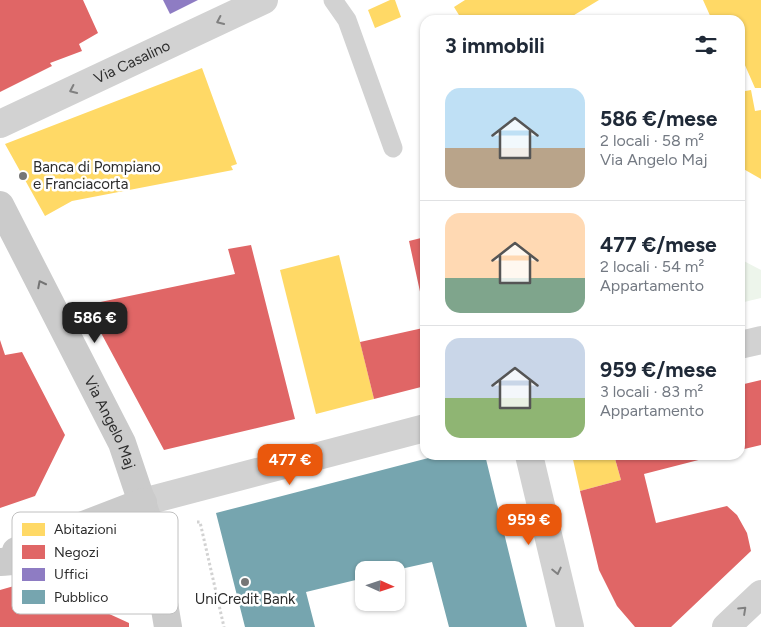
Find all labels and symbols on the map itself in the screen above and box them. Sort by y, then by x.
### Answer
one-way arrow [216,15,225,25]
street label: Via Casalino [91,36,173,88]
one-way arrow [69,84,78,94]
place label: Banca di Pompiano e Franciacorta [33,158,161,193]
marker: Banca di Pompiano e Franciacorta [17,170,29,182]
one-way arrow [37,280,47,289]
pin: 586 € [60,302,130,344]
street label: Via Angelo Maj [80,373,139,471]
pin: 477 € [255,444,325,486]
pin: 959 € [494,504,564,546]
legend [12,512,178,614]
text: Abitazioni [54,521,117,538]
text: Negozi [54,544,99,561]
north arrow [355,561,405,611]
text: Uffici [54,566,88,583]
one-way arrow [551,566,562,575]
marker: UniCredit Bank [239,576,251,588]
text: Pubblico [54,589,108,606]
place label: UniCredit Bank [195,590,296,608]
one-way arrow [738,607,747,616]

